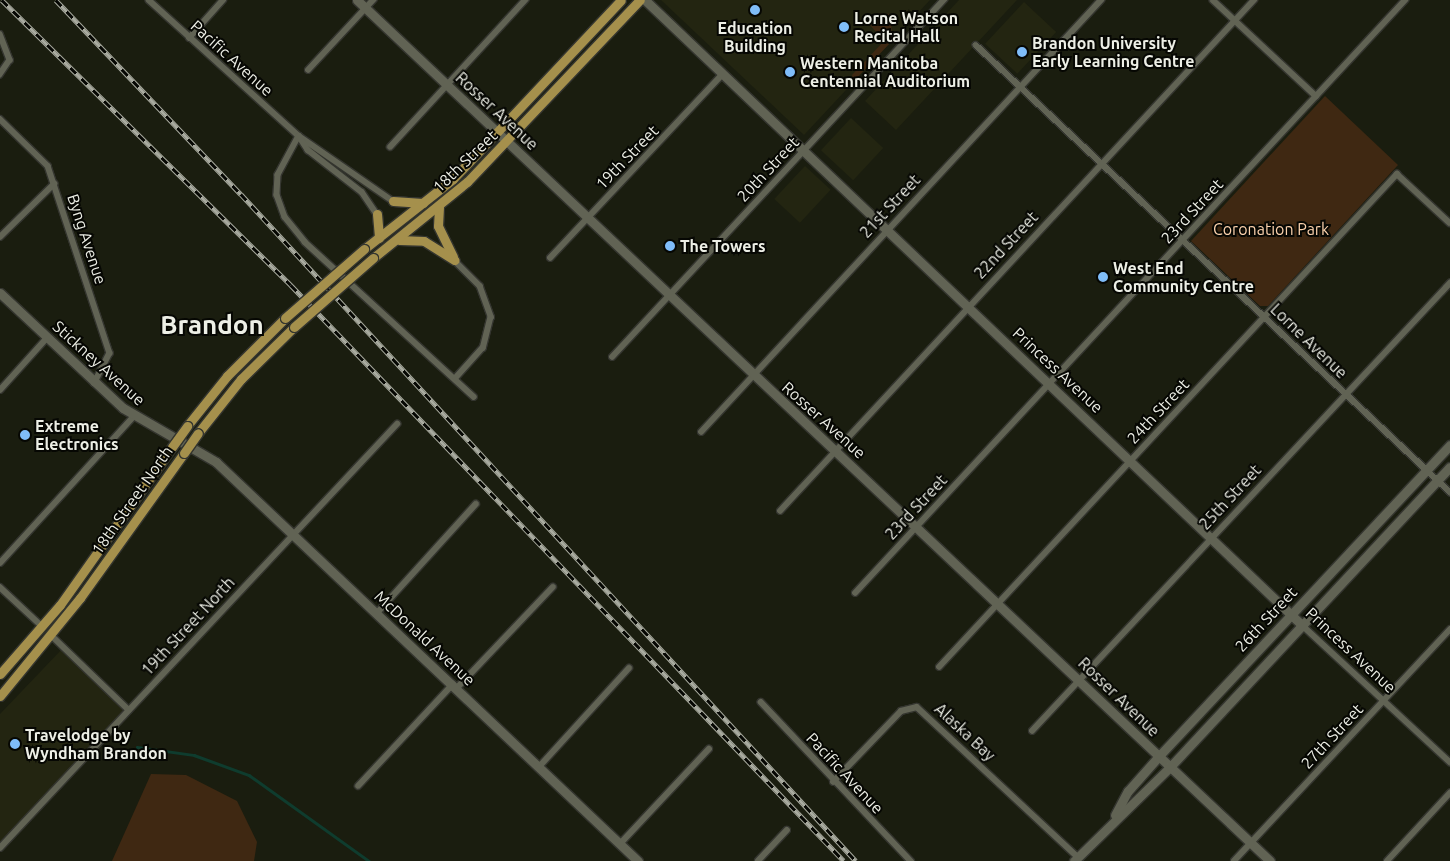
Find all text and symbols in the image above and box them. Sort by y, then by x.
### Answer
marker: Education Building [749,4,761,16]
place label: Lorne Watson Recital Hall [854,8,958,46]
street label: Pacific Avenue [187,16,277,100]
place label: Education Building [718,18,792,56]
marker: Lorne Watson Recital Hall [838,21,850,33]
place label: Brandon University Early Learning Centre [1032,33,1195,71]
marker: Brandon University Early Learning Centre [1016,46,1028,58]
place label: Western Manitoba Centennial Auditorium [800,53,970,91]
marker: Western Manitoba Centennial Auditorium [784,66,796,78]
street label: Rosser Avenue [452,68,542,154]
street label: 19th Street [592,121,662,193]
street label: 18th Street [429,126,501,196]
street label: 20th Street [733,133,803,205]
street label: 21st Street [856,170,924,242]
street label: 23rd Street [1157,175,1227,247]
street label: Byng Avenue [63,191,111,287]
street label: 22nd Street [970,207,1042,283]
park label: Coronation Park [1213,219,1329,239]
place label: The Towers [680,236,766,256]
marker: The Towers [664,240,676,252]
place label: West End Community Centre [1113,258,1254,296]
marker: West End Community Centre [1097,271,1109,283]
street label: Lorne Avenue [1267,300,1351,382]
district label: Brandon [160,309,264,341]
street label: Stickney Avenue [49,317,149,409]
street label: Princess Avenue [1009,323,1107,417]
street label: 24th Street [1123,375,1193,447]
street label: Rosser Avenue [778,378,870,462]
place label: Extreme Electronics [35,416,119,454]
marker: Extreme Electronics [19,429,31,441]
street label: 18th Street North [88,442,176,558]
street label: 25th Street [1195,461,1265,533]
street label: 23rd Street [881,471,951,543]
street label: 19th Street North [137,573,239,679]
street label: 26th Street [1231,583,1301,655]
street label: McDonald Avenue [371,586,479,690]
street label: Princess Avenue [1302,603,1400,697]
street label: Rosser Avenue [1074,653,1164,741]
street label: Alaska Bay [931,699,999,765]
street label: 27th Street [1297,700,1367,772]
place label: Travelodge by Wyndham Brandon [25,725,167,763]
street label: Pacific Avenue [803,728,887,818]
marker: Travelodge by Wyndham Brandon [9,738,21,750]

